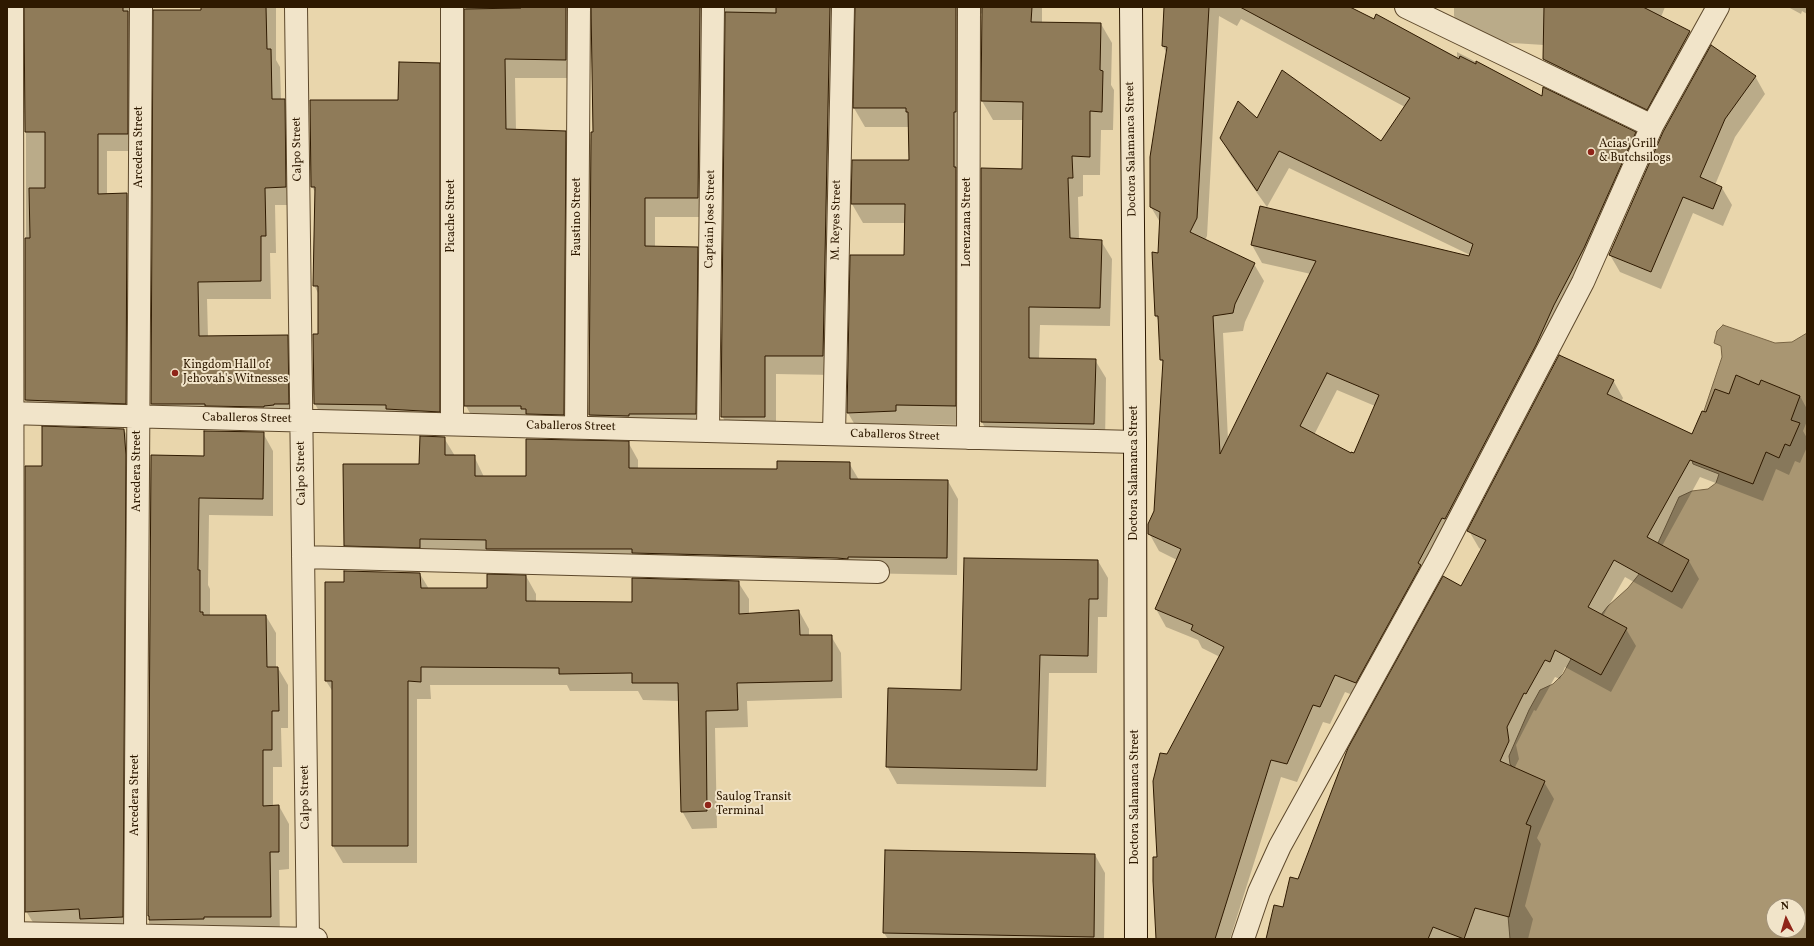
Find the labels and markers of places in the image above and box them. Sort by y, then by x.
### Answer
place label: Acias' Grill & Butchsilogs [1599,138,1671,166]
marker: Acias' Grill & Butchsilogs [1586,147,1596,157]
place label: Kingdom Hall of Jehovah's Witnesses [183,359,288,387]
marker: Kingdom Hall of Jehovah's Witnesses [170,368,180,378]
place label: Saulog Transit Terminal [716,791,792,819]
marker: Saulog Transit Terminal [703,800,713,810]

